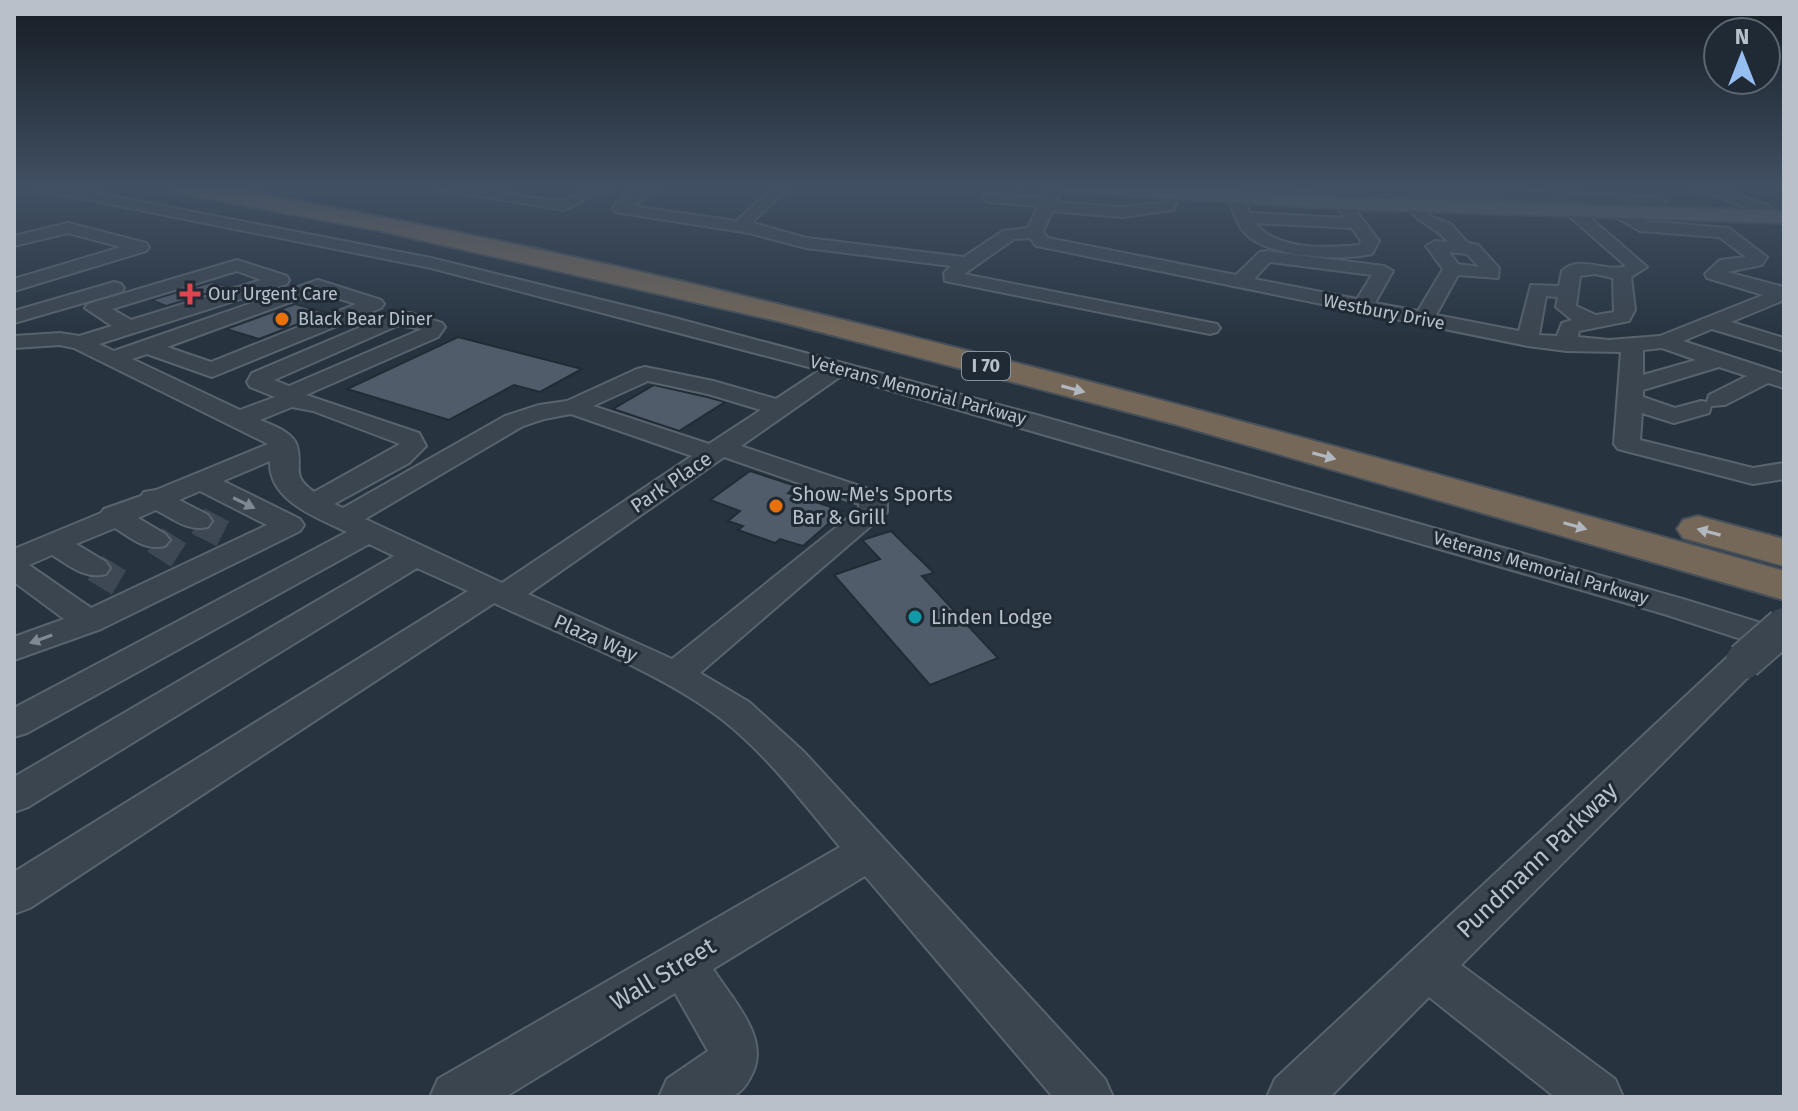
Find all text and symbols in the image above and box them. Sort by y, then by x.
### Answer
north arrow [1702,16,1782,96]
text: N [1735,23,1749,50]
marker: Our Urgent Care [179,283,201,305]
place label: Our Urgent Care [208,283,338,305]
street label: Westbury Drive [1321,289,1447,335]
place label: Black Bear Diner [298,308,433,330]
marker: Black Bear Diner [273,310,291,328]
street label: Veterans Memorial Parkway [807,350,1029,430]
road number: I 70 [962,352,1010,380]
one-way arrow [1061,383,1086,395]
street label: Park Place [626,446,716,518]
one-way arrow [1312,451,1337,463]
place label: Show-Me's Sports Bar & Grill [792,482,953,529]
one-way arrow [233,496,256,510]
marker: Show-Me's Sports Bar & Grill [767,497,785,515]
one-way arrow [1563,520,1587,533]
one-way arrow [1696,526,1721,538]
street label: Veterans Memorial Parkway [1431,527,1651,609]
place label: Linden Lodge [931,605,1052,629]
marker: Linden Lodge [906,608,924,626]
street label: Plaza Way [550,609,642,667]
one-way arrow [28,633,52,646]
street label: Pundmann Parkway [1451,776,1623,944]
street label: Wall Street [605,932,721,1016]

